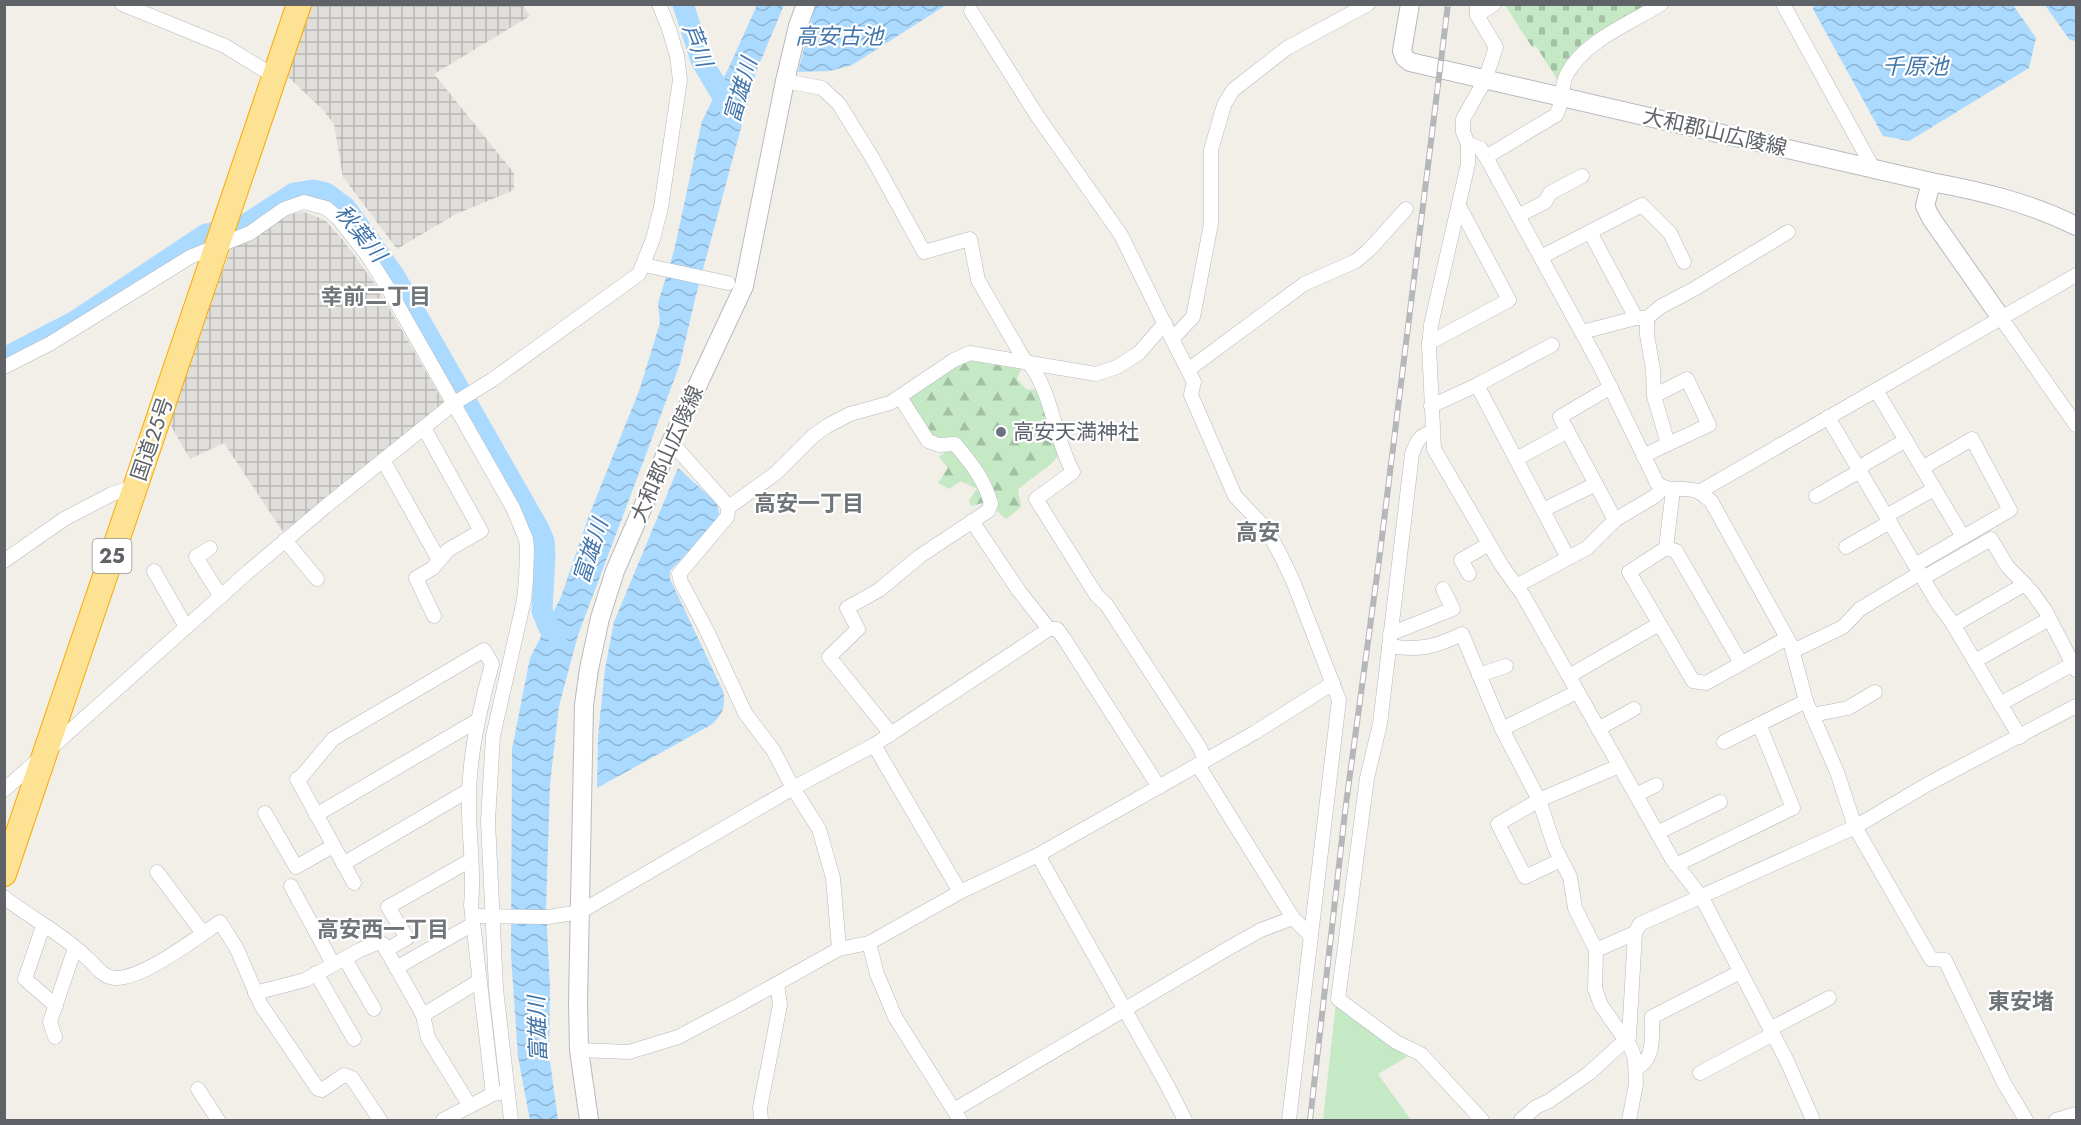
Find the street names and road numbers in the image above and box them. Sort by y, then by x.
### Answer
street label: 大和郡山広陵線 [1640,101,1790,163]
street label: 大和郡山広陵線 [623,381,711,527]
street label: 国道25号 [124,393,180,485]
road number: 25 [92,539,132,573]

